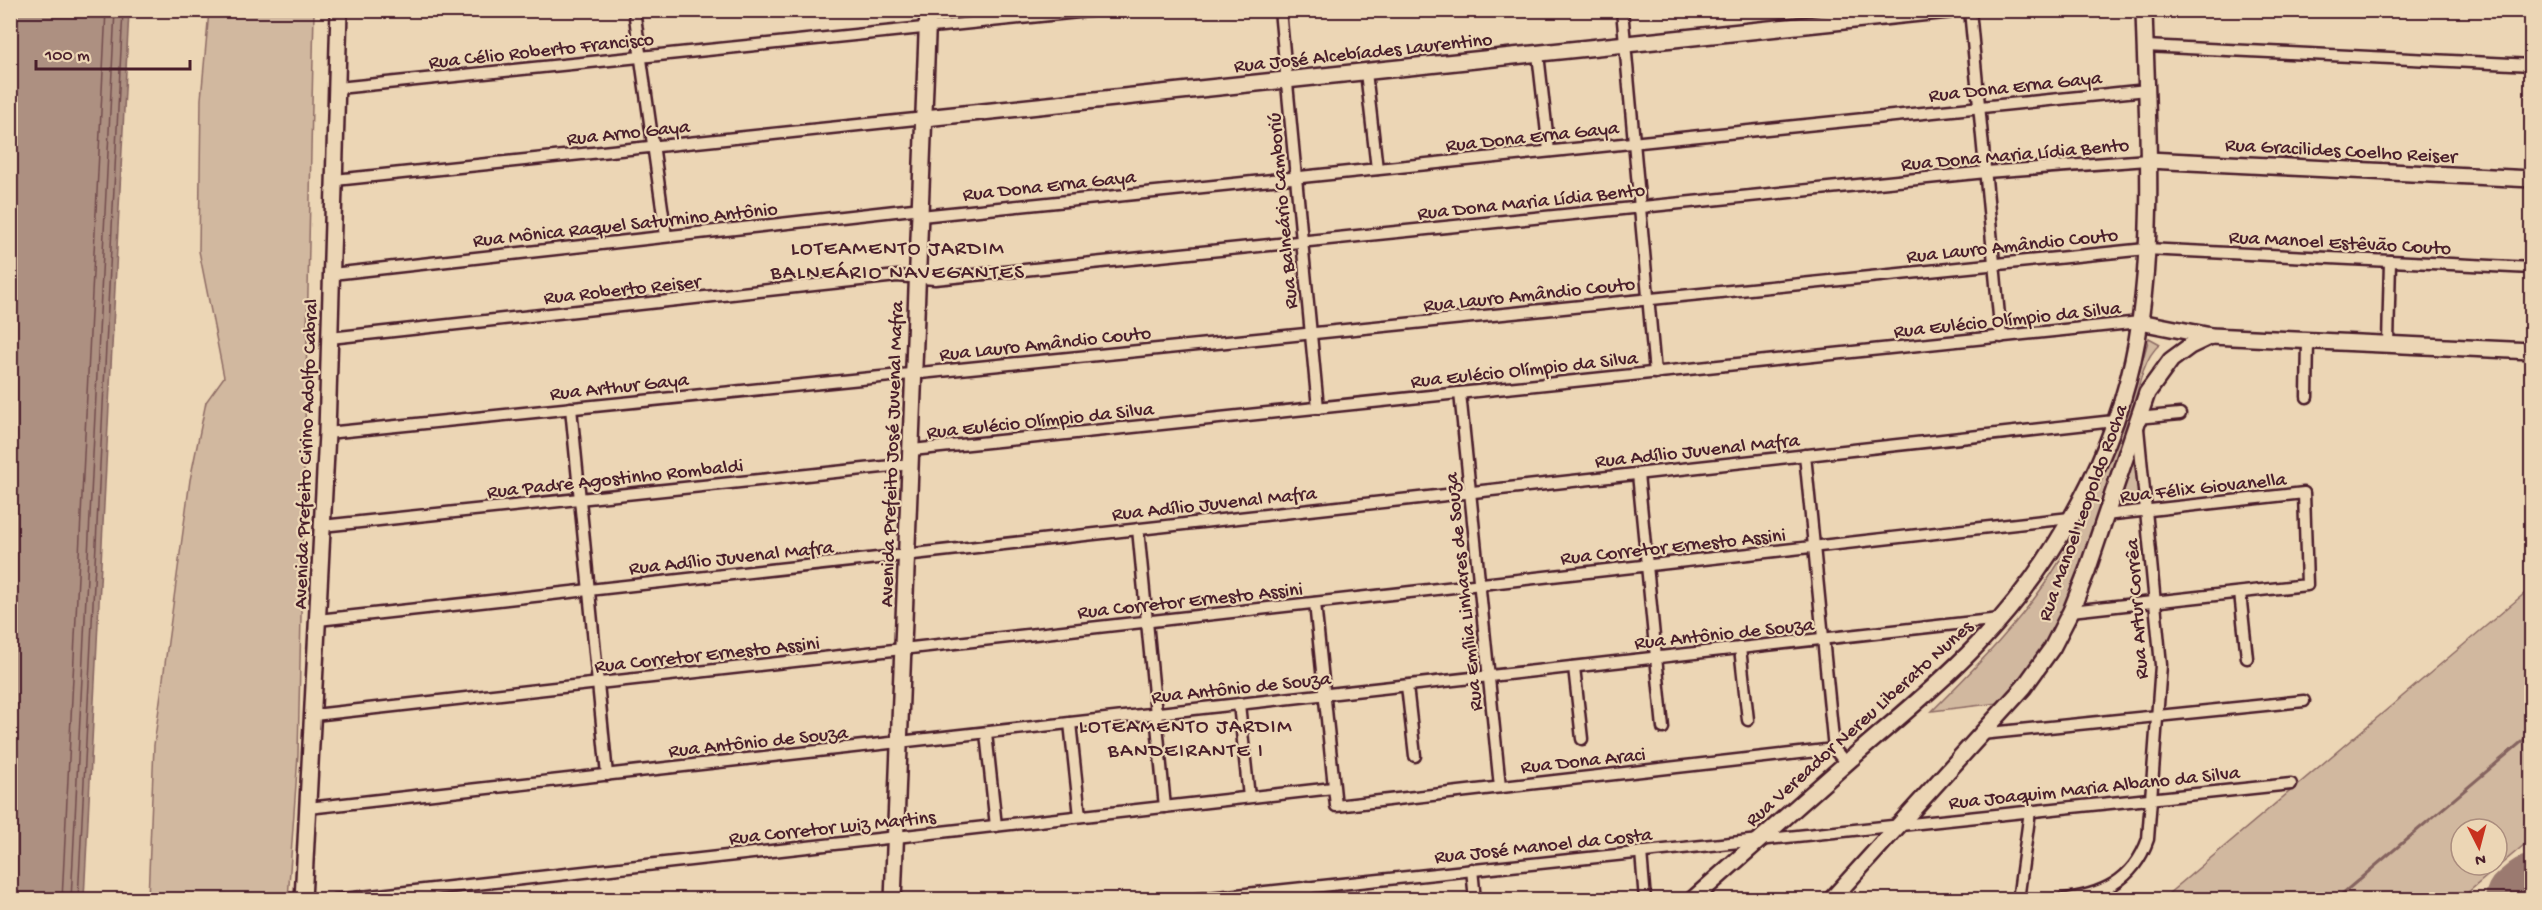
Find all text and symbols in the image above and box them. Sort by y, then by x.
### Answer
street label: Rua Célio Roberto Francisco [428,29,655,76]
street label: Rua José Alcebíades Laurentino [1233,29,1494,79]
scale bar [36,33,190,71]
text: 100 m [44,46,90,67]
street label: Rua Dona Erna Gaya [1928,68,2104,109]
street label: Rua Balneário Camboriú [1264,111,1305,310]
street label: Rua Arno Gaya [566,116,692,152]
street label: Rua Dona Erna Gaya [1445,118,1621,159]
street label: Rua Dona Maria Lídia Bento [1900,135,2130,178]
street label: Rua Gracilides Coelho Reiser [2224,135,2459,170]
street label: Rua Dona Erna Gaya [962,167,1138,208]
street label: Rua Dona Maria Lídia Bento [1416,180,1646,227]
street label: Rua Mônica Raquel Saturnino Antônio [472,199,779,254]
street label: Rua Lauro Amândio Couto [1905,225,2119,270]
street label: Rua Manoel Estêvão Couto [2228,227,2452,262]
district label: LOTEAMENTO JARDIM BALNEÁRIO NAVEGANTES [770,238,1025,287]
street label: Rua Roberto Reiser [543,272,704,311]
street label: Rua Lauro Amândio Couto [1422,274,1636,319]
street label: Avenida Prefeito Cirino Adolfo Cabral [291,298,324,610]
street label: Rua Eulécio Olímpio da Silva [1893,298,2123,345]
street label: Avenida Prefeito José Juvenal Mafra [877,300,910,608]
street label: Rua Lauro Amândio Couto [938,323,1152,368]
street label: Rua Eulécio Olímpio da Silva [1410,348,1640,395]
street label: Rua Arthur Gaya [549,370,691,407]
street label: Rua Eulécio Olímpio da Silva [926,399,1156,446]
street label: Rua Manoel Leopoldo Rocha [2034,401,2135,625]
street label: Rua Adílio Juvenal Mafra [1594,430,1802,475]
street label: Rua Padre Agostinho Rombaldi [486,456,745,505]
street label: Rua Félix Giovanella [2119,469,2289,510]
street label: Rua Emília Linhares de Souza [1441,470,1489,712]
street label: Rua Adílio Juvenal Mafra [1111,483,1319,528]
street label: Rua Corretor Ernesto Assini [1560,525,1787,572]
street label: Rua Adílio Juvenal Mafra [628,537,836,582]
street label: Rua Artur Corrêa [2122,537,2155,680]
street label: Rua Corretor Ernesto Assini [1077,579,1304,626]
street label: Rua Antônio de Souza [1634,615,1816,656]
street label: Rua Vereador Nereu Liberato Nunes [1742,616,1979,833]
street label: Rua Corretor Ernesto Assini [594,633,821,680]
street label: Rua Antônio de Souza [1151,669,1333,710]
district label: LOTEAMENTO JARDIM BANDEIRANTE I [1079,716,1293,765]
street label: Rua Antônio de Souza [668,723,850,764]
street label: Rua Dona Araci [1520,744,1647,780]
street label: Rua Joaquim Maria Albano da Silva [1948,763,2242,816]
street label: Rua Corretor Luiz Martins [728,807,938,852]
north arrow [2449,817,2509,877]
street label: Rua José Manoel da Costa [1433,825,1654,870]
text: N [2473,848,2486,868]

